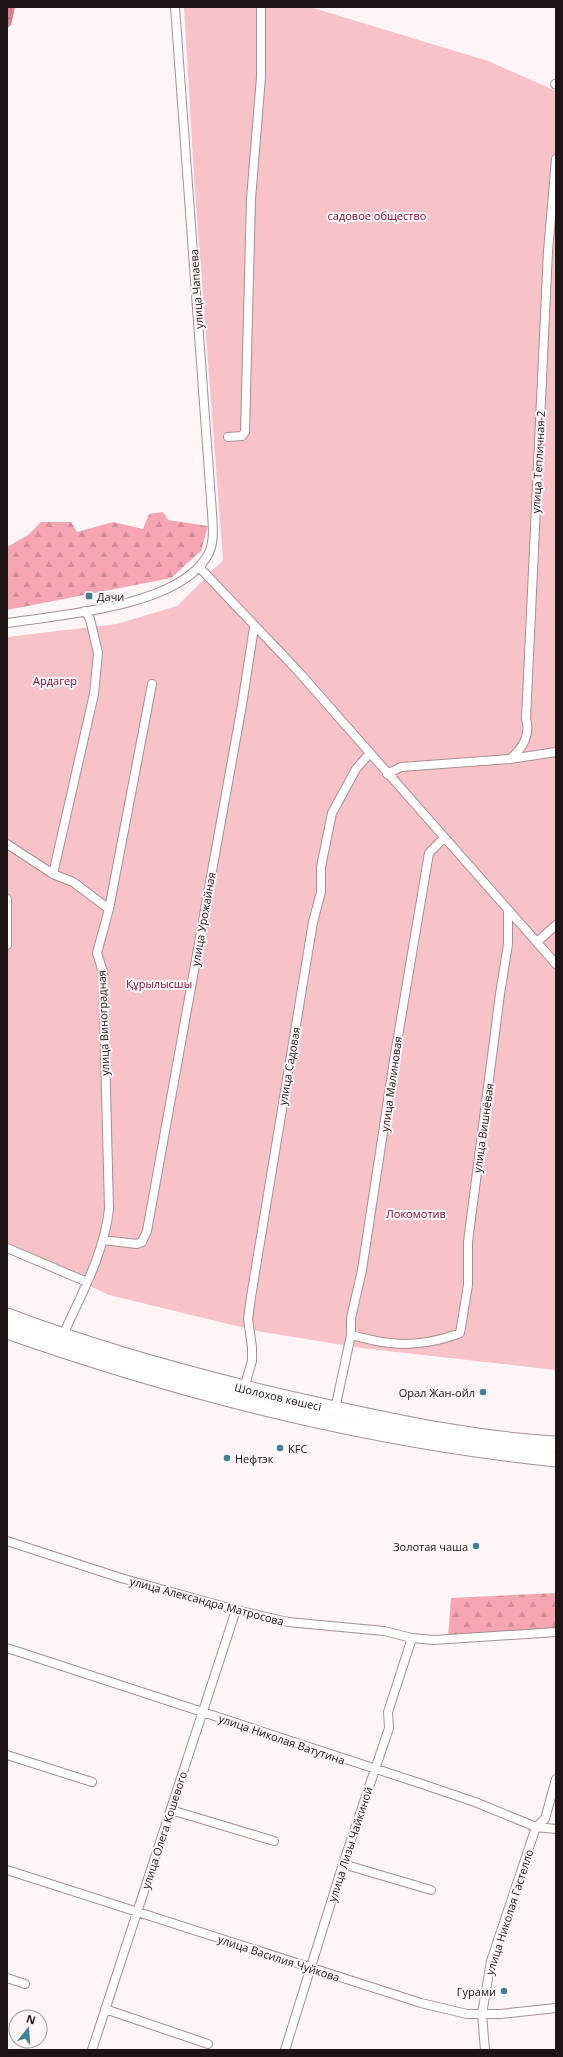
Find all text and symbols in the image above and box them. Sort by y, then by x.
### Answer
park label: садовое общество [328,208,427,223]
street label: улица Чапаева [186,249,206,329]
street label: улица Тепличная-2 [528,410,548,514]
place label: Дачи [97,589,124,604]
marker: Дачи [84,591,94,601]
park label: Ардагер [33,673,77,688]
street label: улица Урожайная [187,871,219,967]
street label: улица Виноградная [94,970,112,1076]
park label: Құрылысшы [126,976,192,991]
street label: улица Садовая [275,1026,303,1106]
street label: улица Малиновая [377,1035,405,1133]
street label: улица Вишнёвая [469,1082,497,1174]
park label: Локомотив [386,1206,446,1221]
street label: Шолохов көшесі [233,1379,323,1413]
place label: Орал Жан-ойл [399,1385,475,1400]
marker: Орал Жан-ойл [478,1387,488,1397]
place label: KFC [288,1441,307,1456]
marker: KFC [275,1443,285,1453]
place label: Нефтэк [235,1451,274,1466]
marker: Нефтэк [222,1453,232,1463]
place label: Золотая чаша [393,1539,468,1554]
marker: Золотая чаша [471,1541,481,1551]
street label: улица Александра Матросова [128,1573,286,1629]
street label: улица Николая Ватутина [217,1710,347,1768]
street label: улица Олега Кошевого [138,1769,190,1891]
street label: улица Лизы Чайкиной [324,1785,376,1903]
street label: улица Николая Гастелло [482,1847,537,1977]
street label: улица Василия Чуйкова [216,1931,342,1985]
place label: Гурами [457,1984,496,1999]
marker: Гурами [499,1986,509,1996]
north arrow [8,2009,48,2049]
text: N [25,2010,38,2027]

